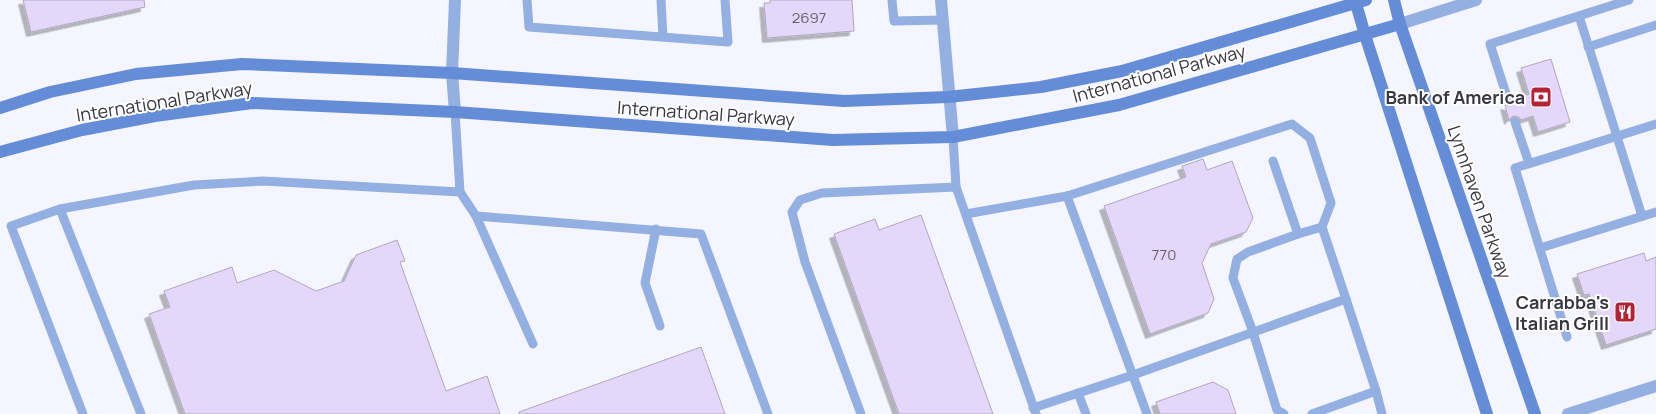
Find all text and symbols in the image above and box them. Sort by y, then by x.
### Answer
house number: 2697 [792,7,826,28]
street label: International Parkway [1070,38,1249,108]
street label: International Parkway [74,75,254,127]
place label: Bank of America [1385,85,1525,109]
bank icon: Bank of America [1529,85,1553,109]
street label: International Parkway [616,95,796,131]
street label: Lynnhaven Parkway [1442,122,1518,282]
house number: 770 [1152,244,1176,265]
place label: Carrabba's Italian Grill [1515,290,1609,335]
restaurant icon: Carrabba's Italian Grill [1613,300,1637,324]

